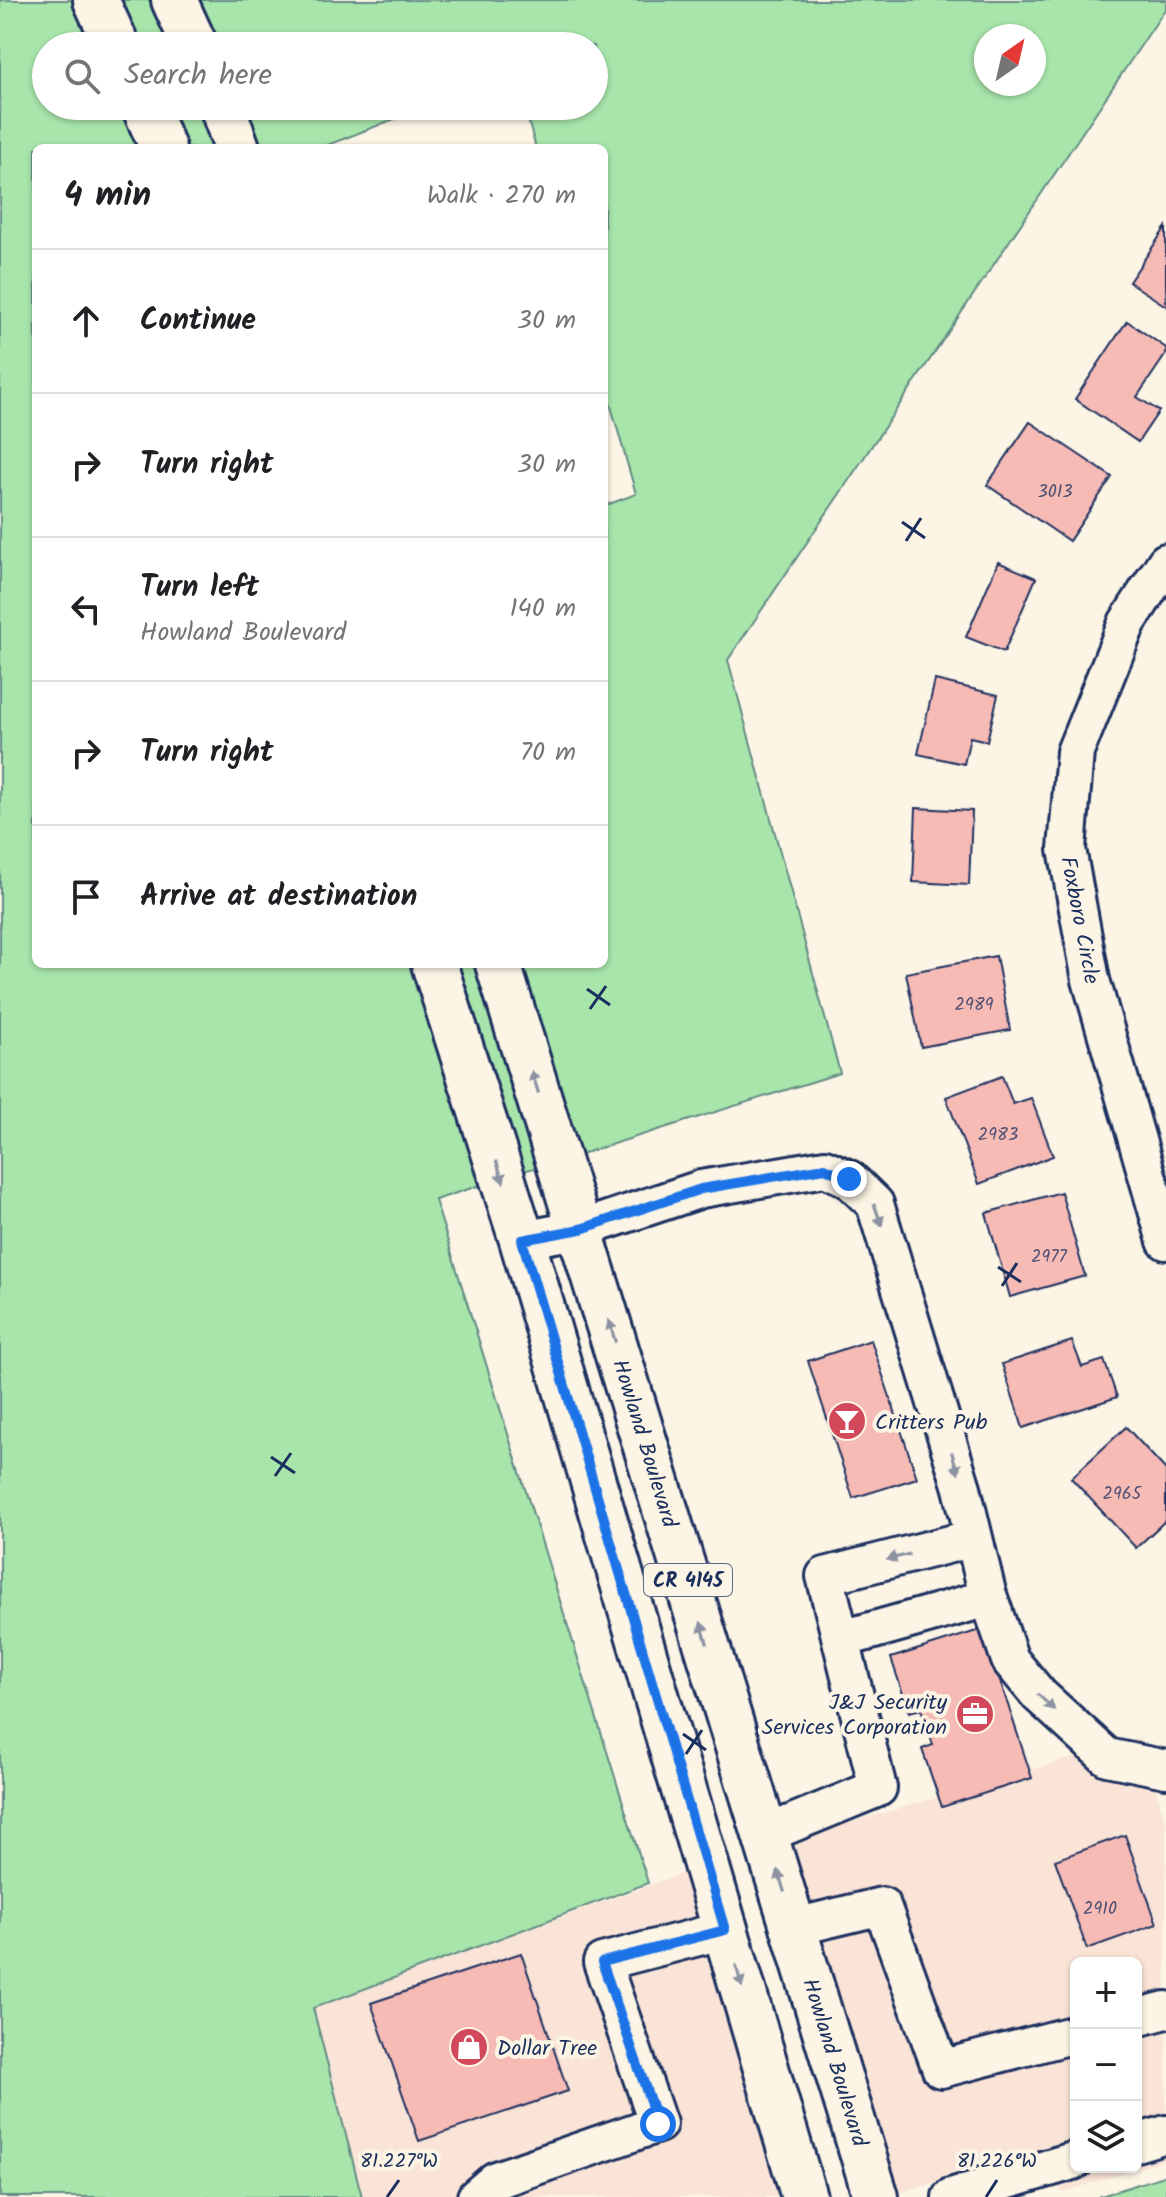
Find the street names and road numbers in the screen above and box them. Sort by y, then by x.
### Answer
street label: Foxboro Circle [1049,854,1108,987]
street label: Howland Boulevard [601,1355,686,1533]
road number: CR 4145 [644,1564,732,1596]
street label: Howland Boulevard [791,1974,876,2152]

